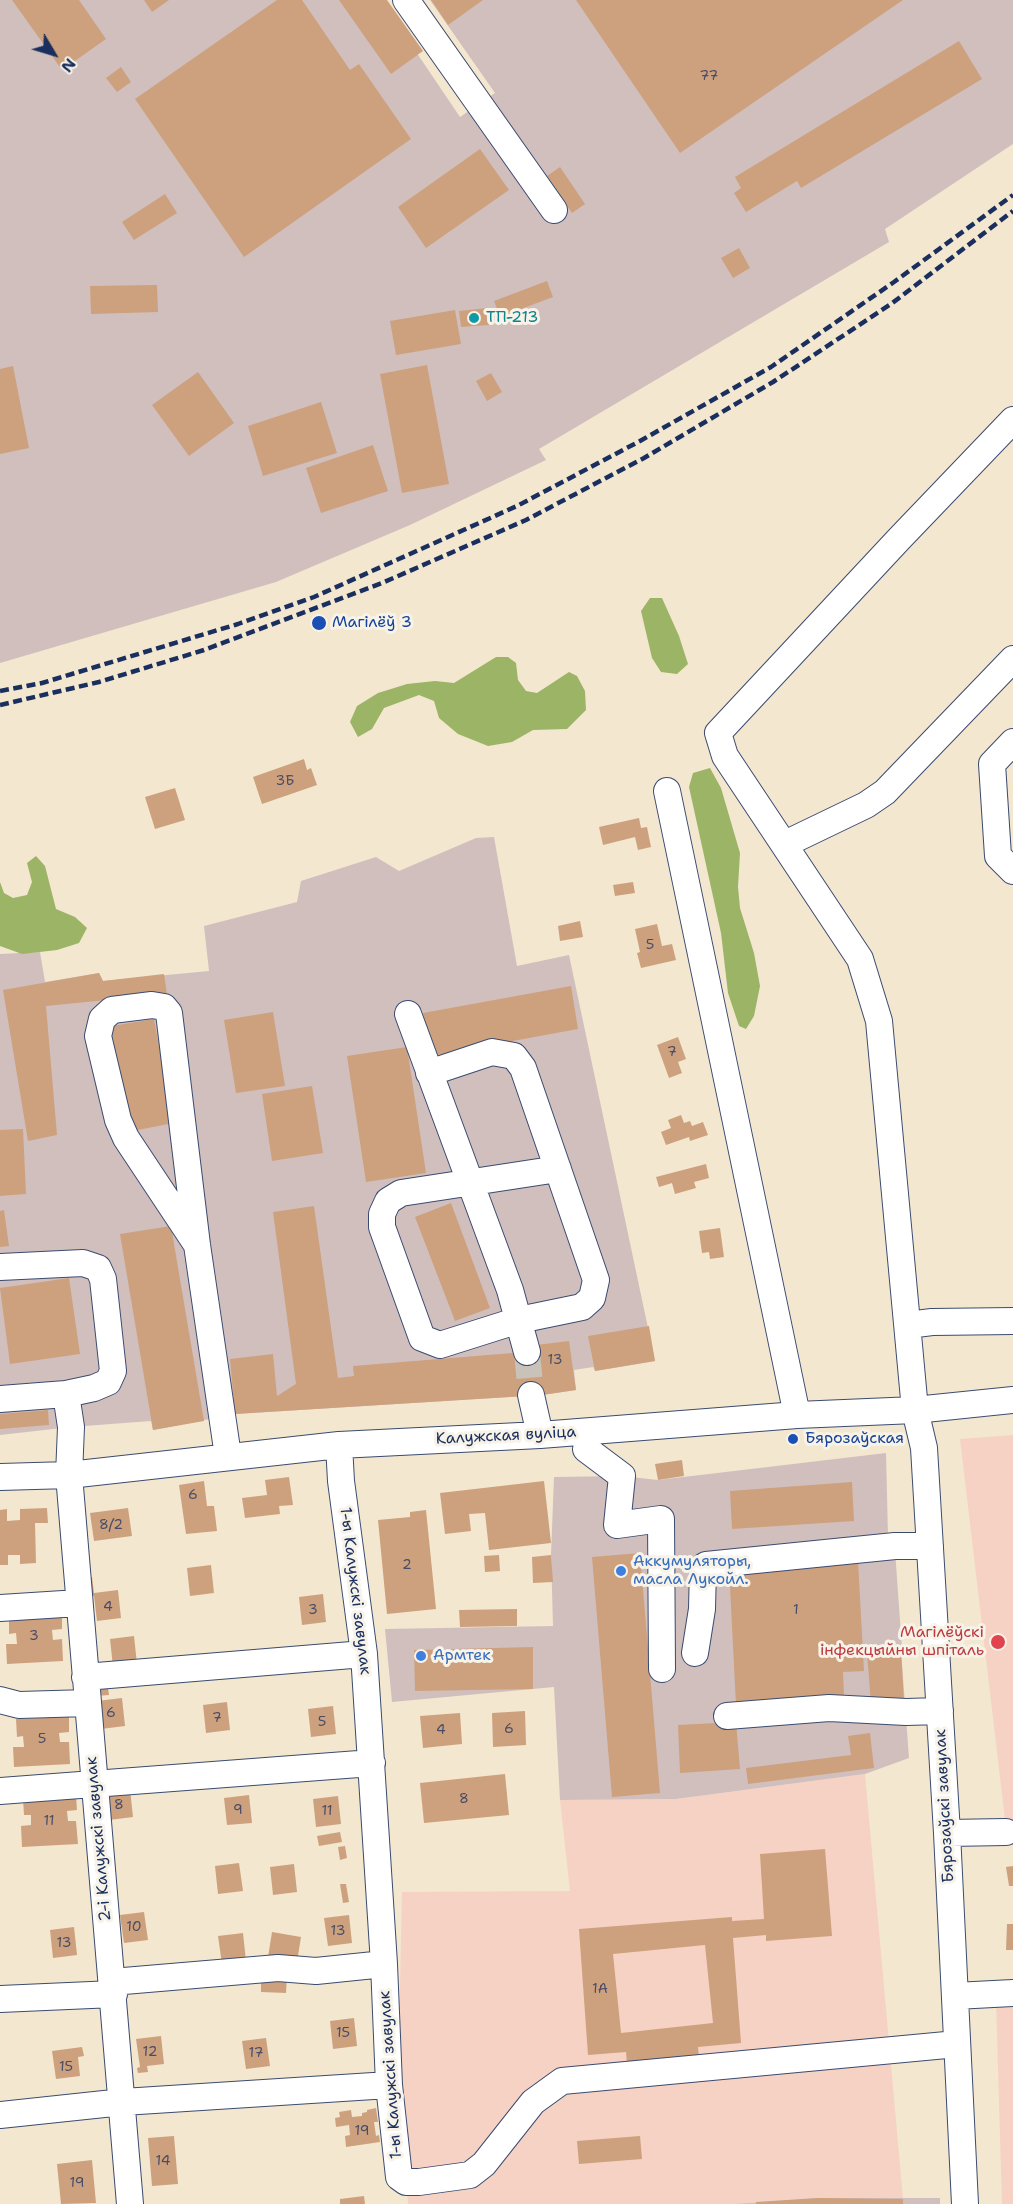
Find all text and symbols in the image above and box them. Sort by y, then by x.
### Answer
north arrow [24,24,84,84]
text: N [56,54,81,77]
house number: 77 [700,68,718,84]
place label: ТП-213 [486,308,539,328]
marker: ТП-213 [467,311,481,325]
place label: Магілёў 3 [332,613,412,633]
marker: Магілёў 3 [310,614,328,632]
house number: 3Б [275,773,295,789]
house number: 5 [646,937,654,953]
house number: 7 [667,1044,677,1060]
house number: 13 [548,1352,562,1368]
street label: Калужская вуліца [435,1423,577,1449]
place label: Бярозаўская [805,1429,904,1449]
marker: Бярозаўская [786,1432,800,1446]
house number: 6 [188,1487,198,1503]
street label: 1-ы Калужскі завулак [335,1506,375,1676]
house number: 8/2 [99,1517,123,1533]
place label: Аккумуляторы, масла Лукойл. [633,1552,751,1590]
house number: 2 [402,1557,412,1573]
marker: Аккумуляторы, масла Лукойл. [614,1564,628,1578]
house number: 4 [103,1599,113,1615]
house number: 3 [308,1602,318,1618]
house number: 1 [793,1602,799,1618]
place label: Магілёўскі інфекцыйны шпіталь [820,1623,984,1661]
house number: 3 [29,1628,39,1644]
marker: Магілёўскі інфекцыйны шпіталь [989,1633,1007,1651]
place label: Армтек [433,1646,491,1666]
marker: Армтек [414,1649,428,1663]
house number: 6 [106,1705,116,1721]
house number: 7 [212,1710,222,1726]
house number: 5 [318,1714,326,1730]
house number: 6 [504,1721,514,1737]
house number: 4 [436,1722,446,1738]
street label: Бярозаўскі завулак [931,1729,959,1883]
house number: 5 [38,1731,46,1747]
street label: 2-і Калужскі завулак [82,1756,116,1922]
house number: 8 [459,1791,469,1807]
house number: 8 [114,1797,124,1813]
house number: 9 [233,1802,243,1818]
house number: 11 [321,1803,333,1819]
house number: 11 [43,1813,55,1829]
house number: 10 [126,1919,142,1935]
house number: 13 [331,1923,345,1939]
house number: 13 [57,1935,71,1951]
house number: 1А [592,1981,608,1997]
street label: 1-ы Калужскі завулак [376,1990,406,2160]
house number: 15 [336,2025,350,2041]
house number: 12 [143,2044,157,2060]
house number: 17 [249,2045,263,2061]
house number: 15 [59,2059,73,2075]
house number: 19 [354,2123,370,2139]
house number: 14 [155,2153,171,2169]
house number: 19 [69,2175,85,2191]

